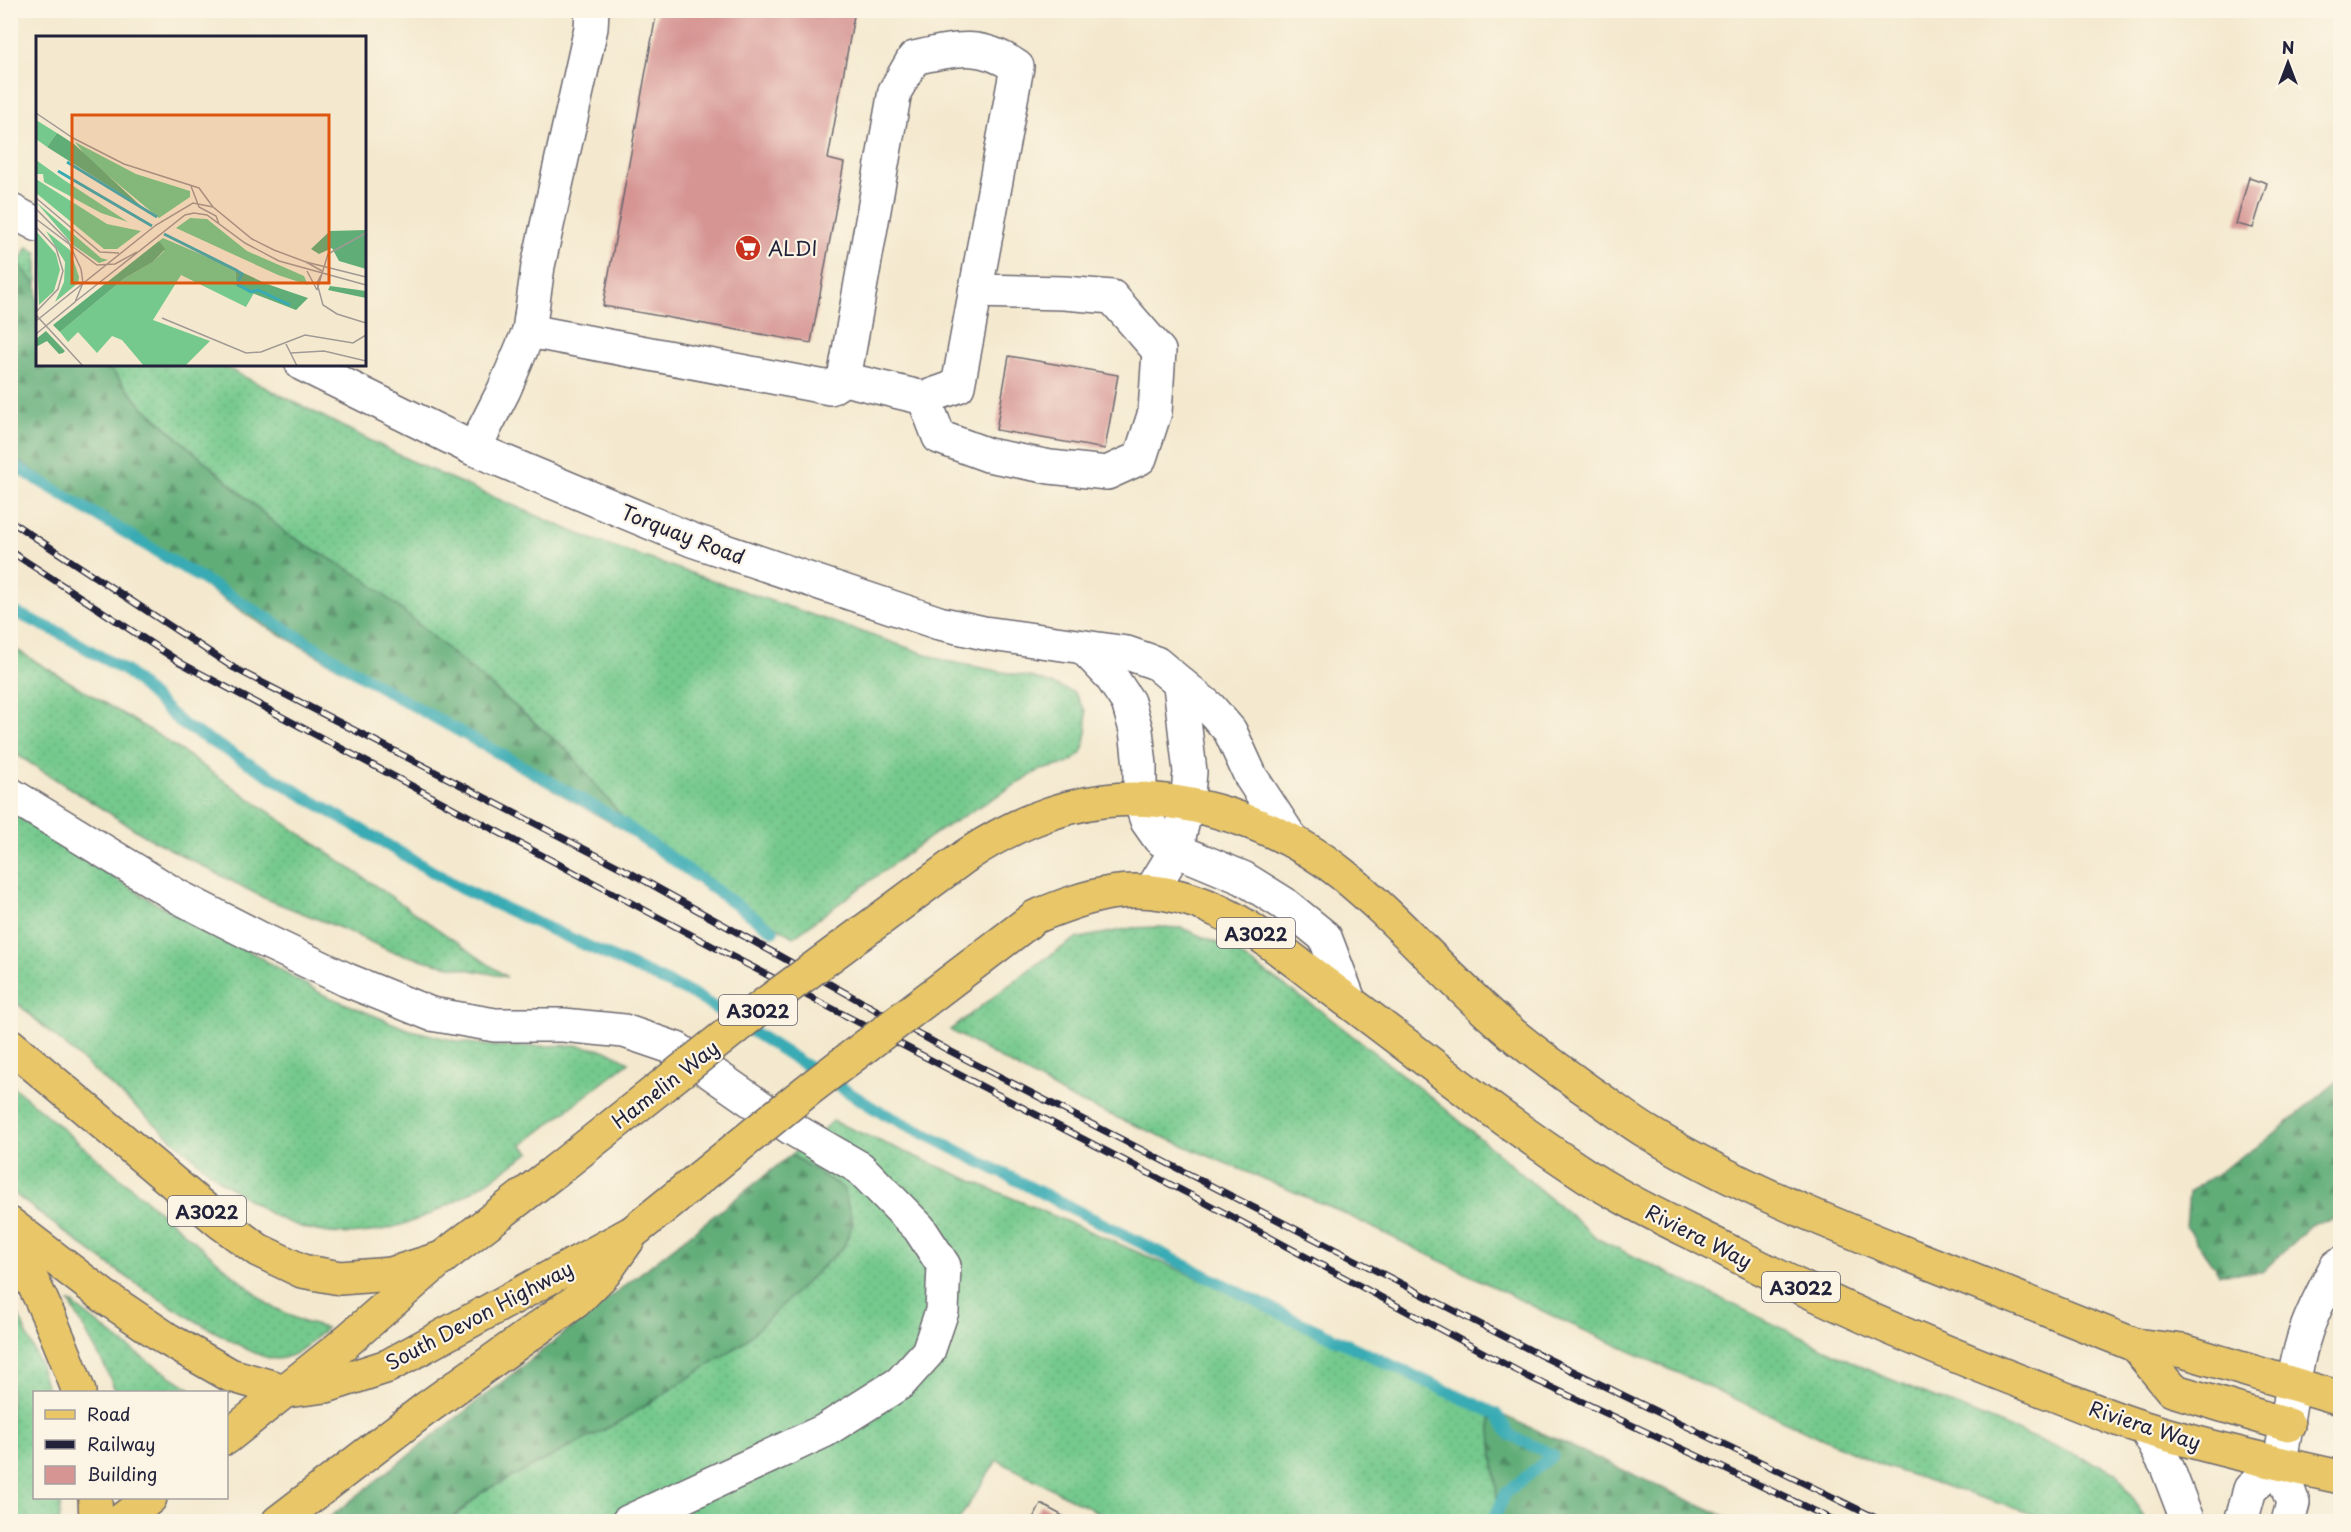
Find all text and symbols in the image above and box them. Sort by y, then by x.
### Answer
north arrow [2258,33,2318,93]
text: N [2282,35,2294,59]
inset map [36,36,366,366]
supermarket icon: ALDI [733,233,763,263]
place label: ALDI [768,233,818,263]
street label: Torquay Road [617,497,749,571]
road number: A3022 [1217,918,1295,948]
road number: A3022 [719,995,797,1025]
street label: Hamelin Way [605,1032,725,1136]
road number: A3022 [168,1196,246,1226]
street label: Riviera Way [1640,1196,1758,1276]
street label: South Devon Highway [380,1253,578,1377]
road number: A3022 [1762,1272,1840,1302]
legend [33,1391,228,1499]
street label: Riviera Way [2085,1393,2205,1457]
text: Road [87,1400,131,1427]
text: Railway [87,1430,155,1457]
text: Building [87,1460,157,1487]

